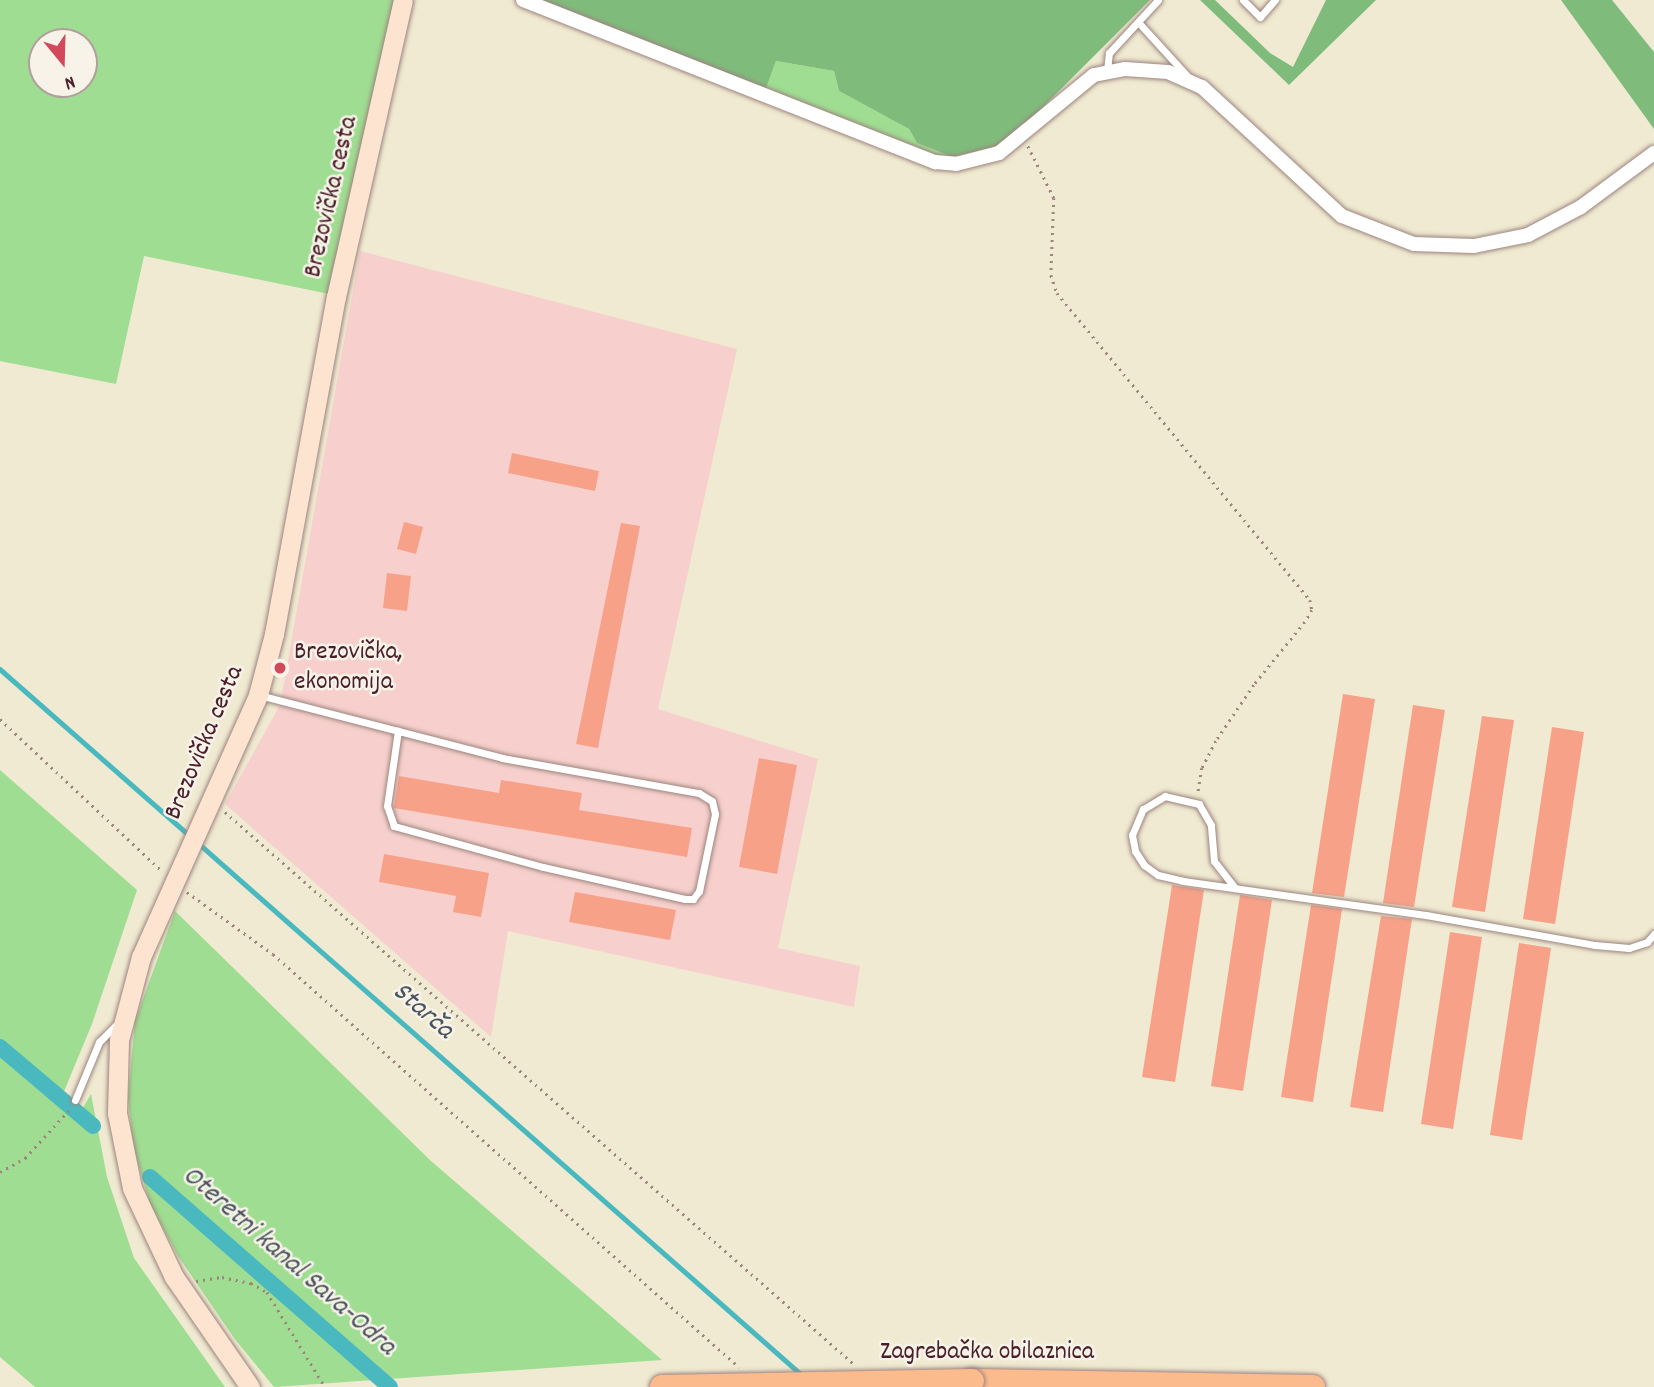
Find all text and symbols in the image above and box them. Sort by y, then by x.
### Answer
north arrow [28,28,98,98]
text: N [61,67,78,96]
street label: Brezovička cesta [298,113,366,281]
place label: Brezovička, ekonomija [294,637,403,698]
marker: Brezovička, ekonomija [272,660,288,676]
street label: Brezovička cesta [159,661,251,825]
water label: Starča [384,976,460,1048]
water label: Oteretni kanal Sava-Odra [174,1160,402,1364]
street label: Zagrebačka obilaznica [880,1337,1094,1369]

